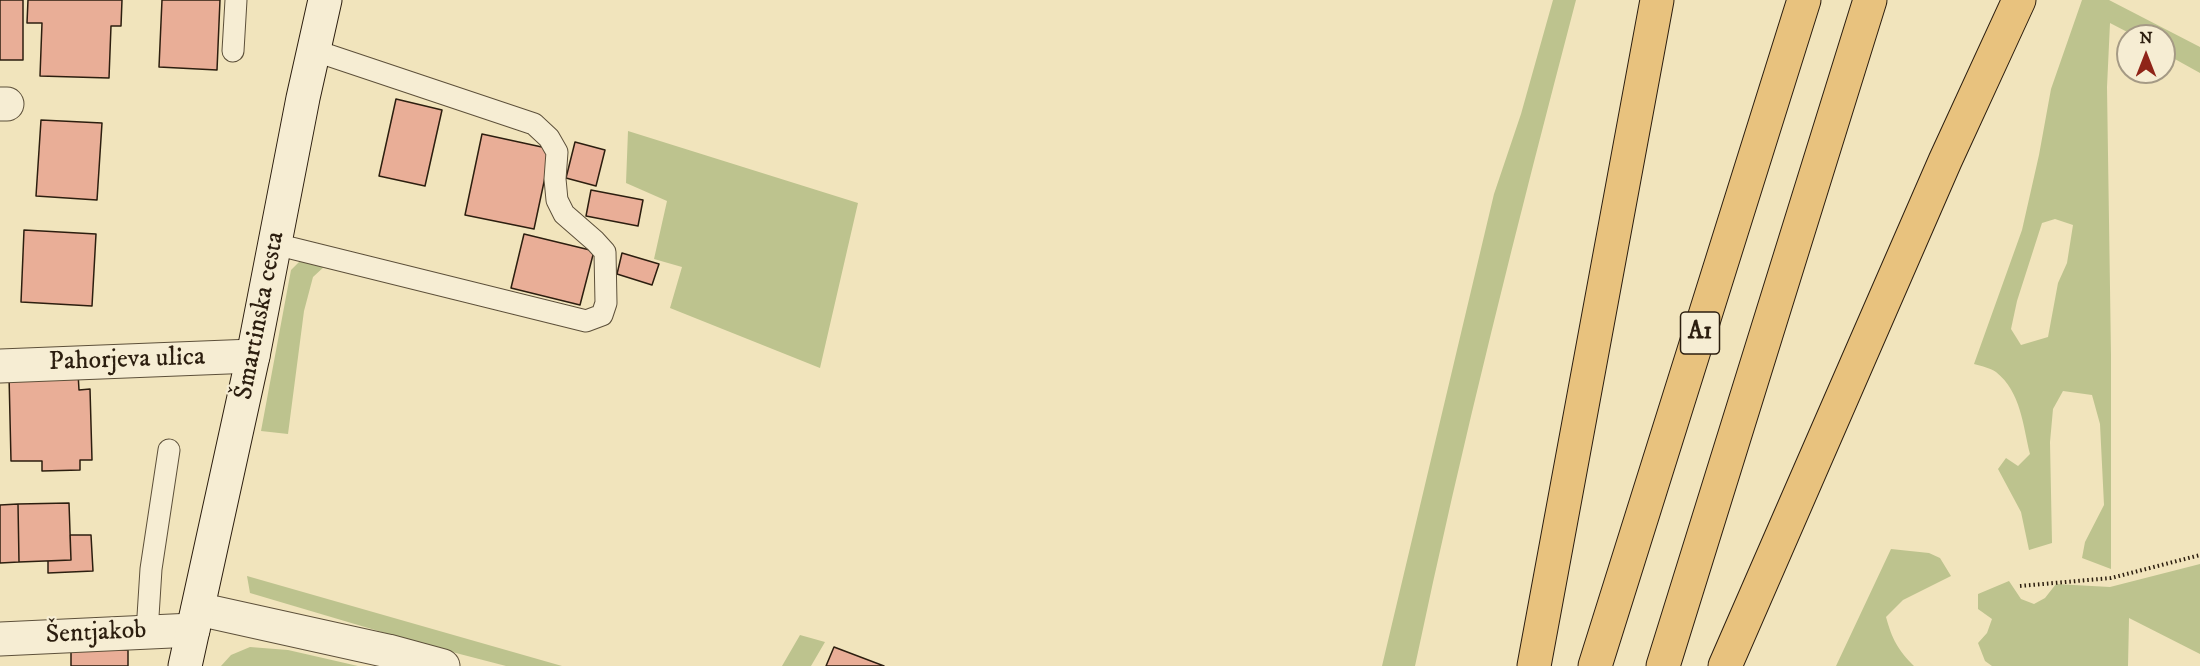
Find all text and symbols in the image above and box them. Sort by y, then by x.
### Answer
north arrow [2116,24,2176,84]
text: N [2139,28,2153,48]
street label: Šmartinska cesta [229,229,293,403]
road number: A1 [1680,312,1720,354]
street label: Pahorjeva ulica [48,343,206,379]
street label: Šentjakob [45,616,147,652]

